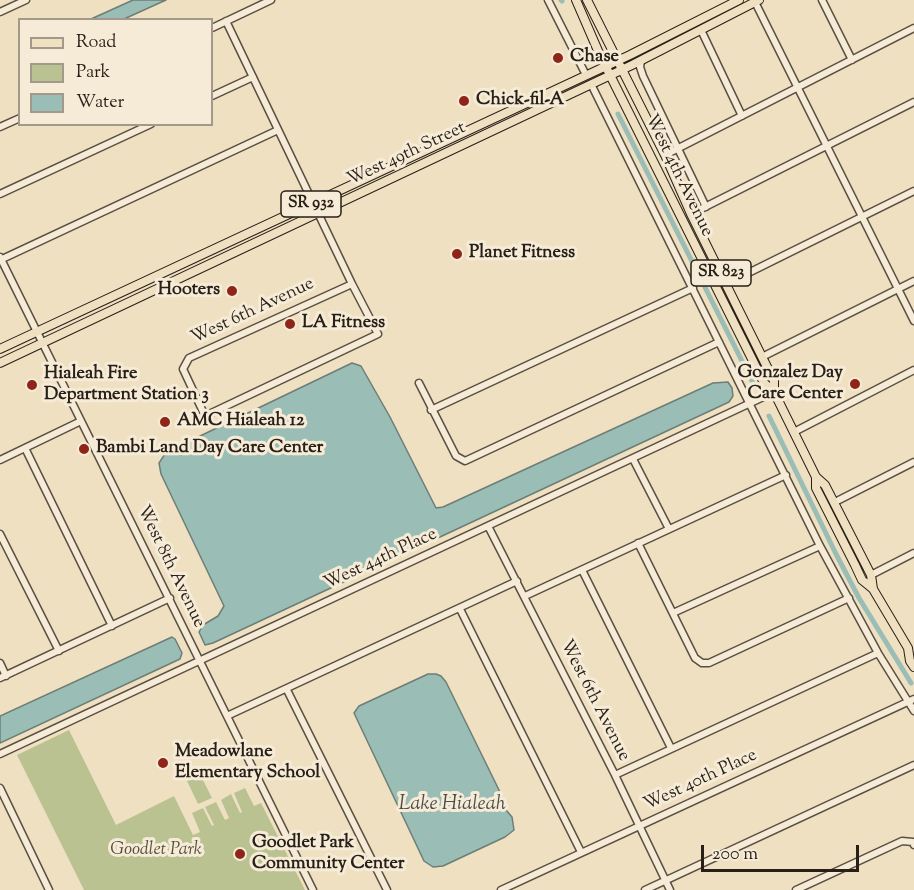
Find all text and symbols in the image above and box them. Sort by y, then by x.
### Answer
legend [18,18,213,126]
text: Road [76,30,116,56]
place label: Chase [570,47,619,69]
marker: Chase [551,51,565,65]
text: Park [76,60,110,86]
text: Water [76,90,124,116]
place label: Chick-fil-A [476,90,564,112]
marker: Chick-fil-A [457,94,471,108]
street label: West 4th Avenue [639,111,717,241]
street label: West 49th Street [344,118,470,192]
road number: SR 932 [281,191,341,217]
place label: Planet Fitness [469,243,575,265]
marker: Planet Fitness [450,247,464,261]
road number: SR 823 [691,260,751,286]
street label: West 6th Avenue [188,274,318,350]
place label: Hooters [158,280,220,302]
marker: Hooters [225,284,239,298]
place label: LA Fitness [302,313,385,335]
marker: LA Fitness [283,317,297,331]
place label: Gonzalez Day Care Center [738,363,843,406]
place label: Hialeah Fire Department Station 3 [44,364,209,406]
marker: Gonzalez Day Care Center [848,377,862,391]
marker: Hialeah Fire Department Station 3 [25,378,39,392]
place label: AMC Hialeah 12 [177,411,304,433]
marker: AMC Hialeah 12 [158,415,172,429]
place label: Bambi Land Day Care Center [96,438,323,460]
marker: Bambi Land Day Care Center [77,442,91,456]
street label: West 8th Avenue [131,502,209,632]
street label: West 44th Place [321,524,441,596]
street label: West 6th Avenue [554,637,634,765]
place label: Meadowlane Elementary School [175,742,320,784]
street label: West 40th Place [641,745,761,817]
marker: Meadowlane Elementary School [156,756,170,770]
water label: Lake Hialeah [398,794,506,818]
place label: Goodlet Park Community Center [252,833,405,876]
scale bar [704,833,862,871]
park label: Goodlet Park [110,840,202,862]
text: 200 m [712,842,758,868]
marker: Goodlet Park Community Center [233,847,247,861]

